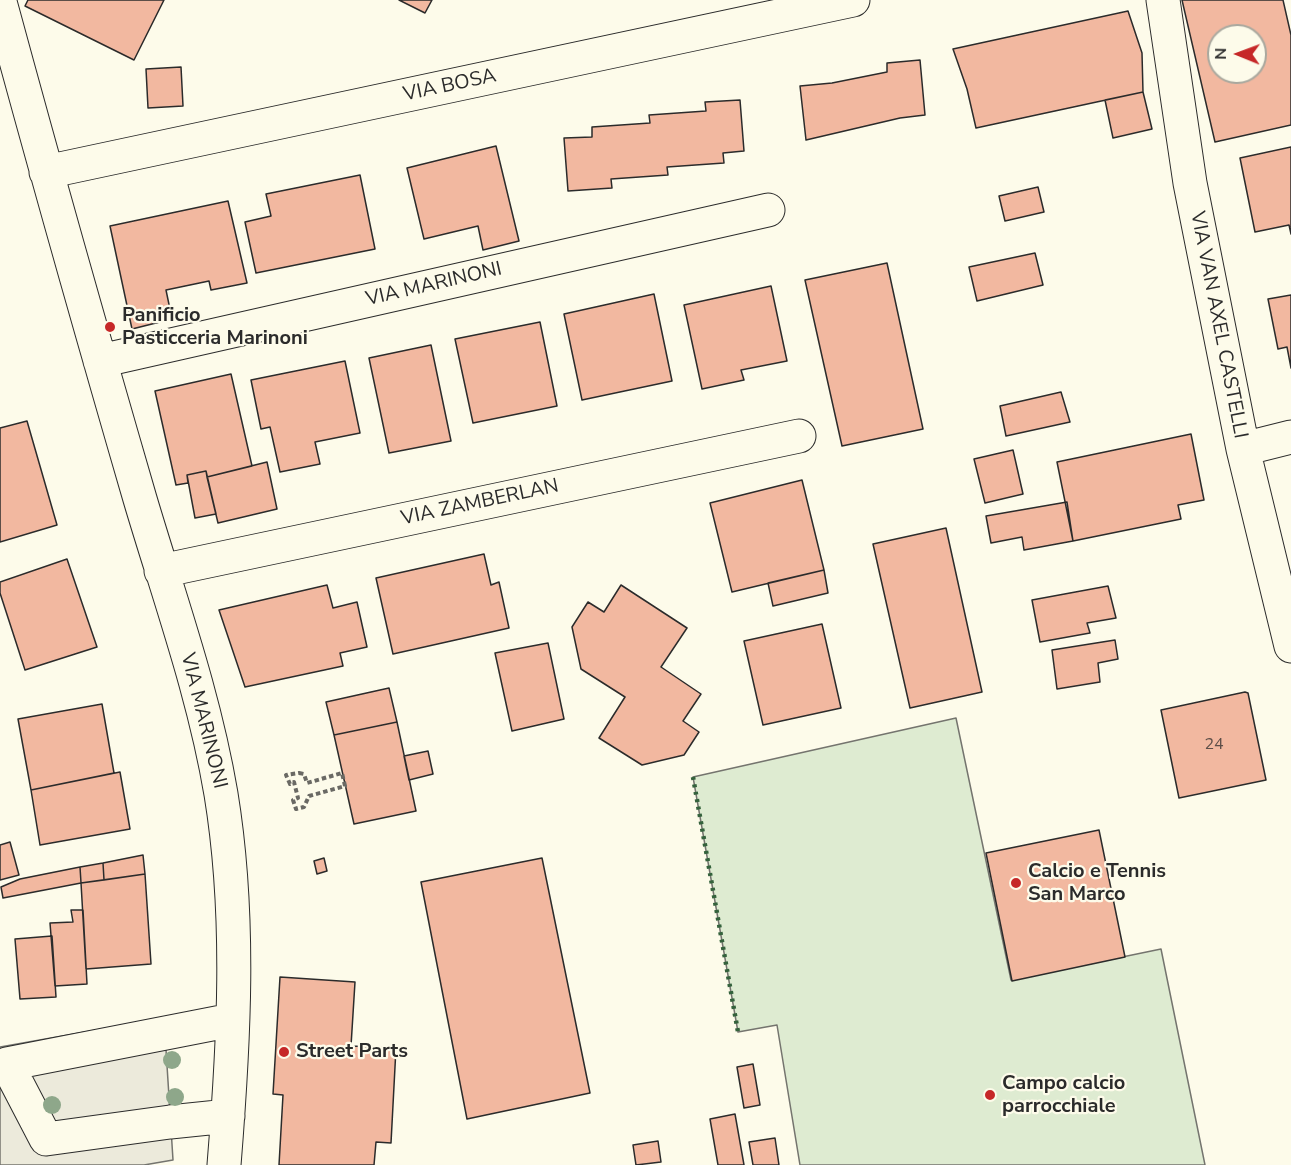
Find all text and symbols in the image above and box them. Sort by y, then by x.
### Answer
north arrow [1207,24,1267,84]
text: N [1210,48,1232,60]
street label: VIA BOSA [401,64,499,108]
street label: VIA VAN AXEL CASTELLI [1184,209,1252,441]
street label: VIA MARINONI [364,258,504,312]
place label: Panificio Pasticceria Marinoni [122,304,308,351]
marker: Panificio Pasticceria Marinoni [103,320,117,334]
street label: VIA ZAMBERLAN [399,475,561,531]
street label: VIA MARINONI [175,651,231,791]
house number: 24 [1204,735,1224,755]
place label: Calcio e Tennis San Marco [1028,860,1166,907]
marker: Calcio e Tennis San Marco [1009,876,1023,890]
place label: Street Parts [296,1040,408,1064]
marker: Street Parts [277,1045,291,1059]
place label: Campo calcio parrocchiale [1002,1072,1125,1119]
marker: Campo calcio parrocchiale [983,1088,997,1102]

